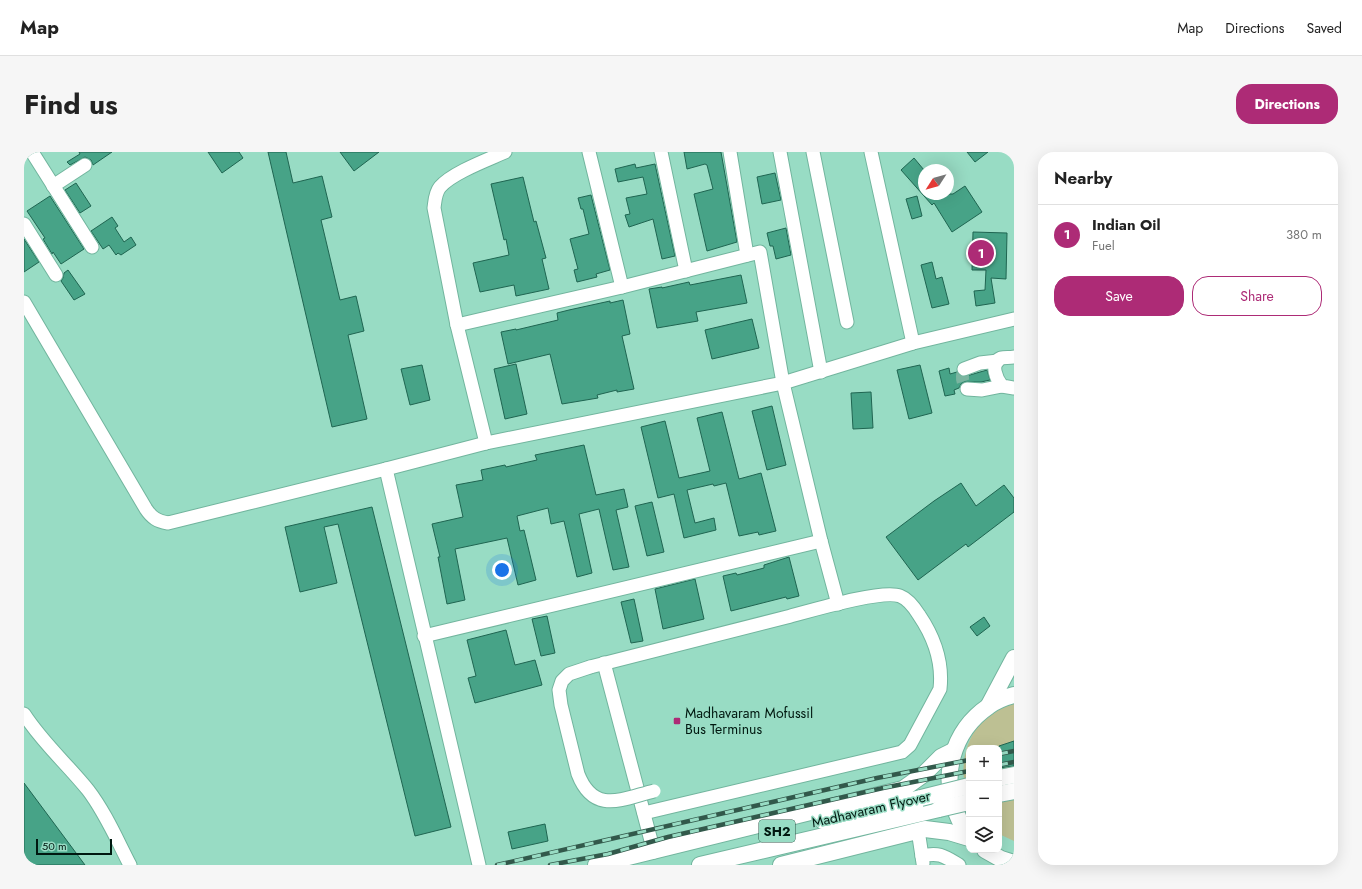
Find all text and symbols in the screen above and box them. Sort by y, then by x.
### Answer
text: Map [20,14,59,41]
text: Map [1177,18,1203,38]
text: Directions [1225,18,1285,38]
text: Saved [1307,18,1342,38]
text: Find us [24,84,118,125]
button: Directions [1236,84,1338,124]
north arrow [918,164,954,200]
text: Nearby [1054,166,1112,190]
text: Indian Oil [1092,214,1161,236]
text: 1 [1064,225,1070,244]
text: 380 m [1286,225,1322,244]
text: Fuel [1092,236,1115,255]
pin: 1 [968,238,994,268]
button: Save [1054,276,1184,316]
button: Share [1192,276,1322,316]
your location [492,560,512,580]
place label: Madhavaram Mofussil Bus Terminus [685,703,813,739]
marker: Madhavaram Mofussil Bus Terminus [672,716,682,726]
map controls [966,745,1002,853]
button: + [966,745,1002,781]
button: − [966,781,1002,817]
street label: Madhavaram Flyover [810,786,932,832]
button: layers [966,817,1002,853]
road number: SH2 [759,820,795,842]
scale bar [36,837,112,856]
text: 50 m [42,838,67,854]

